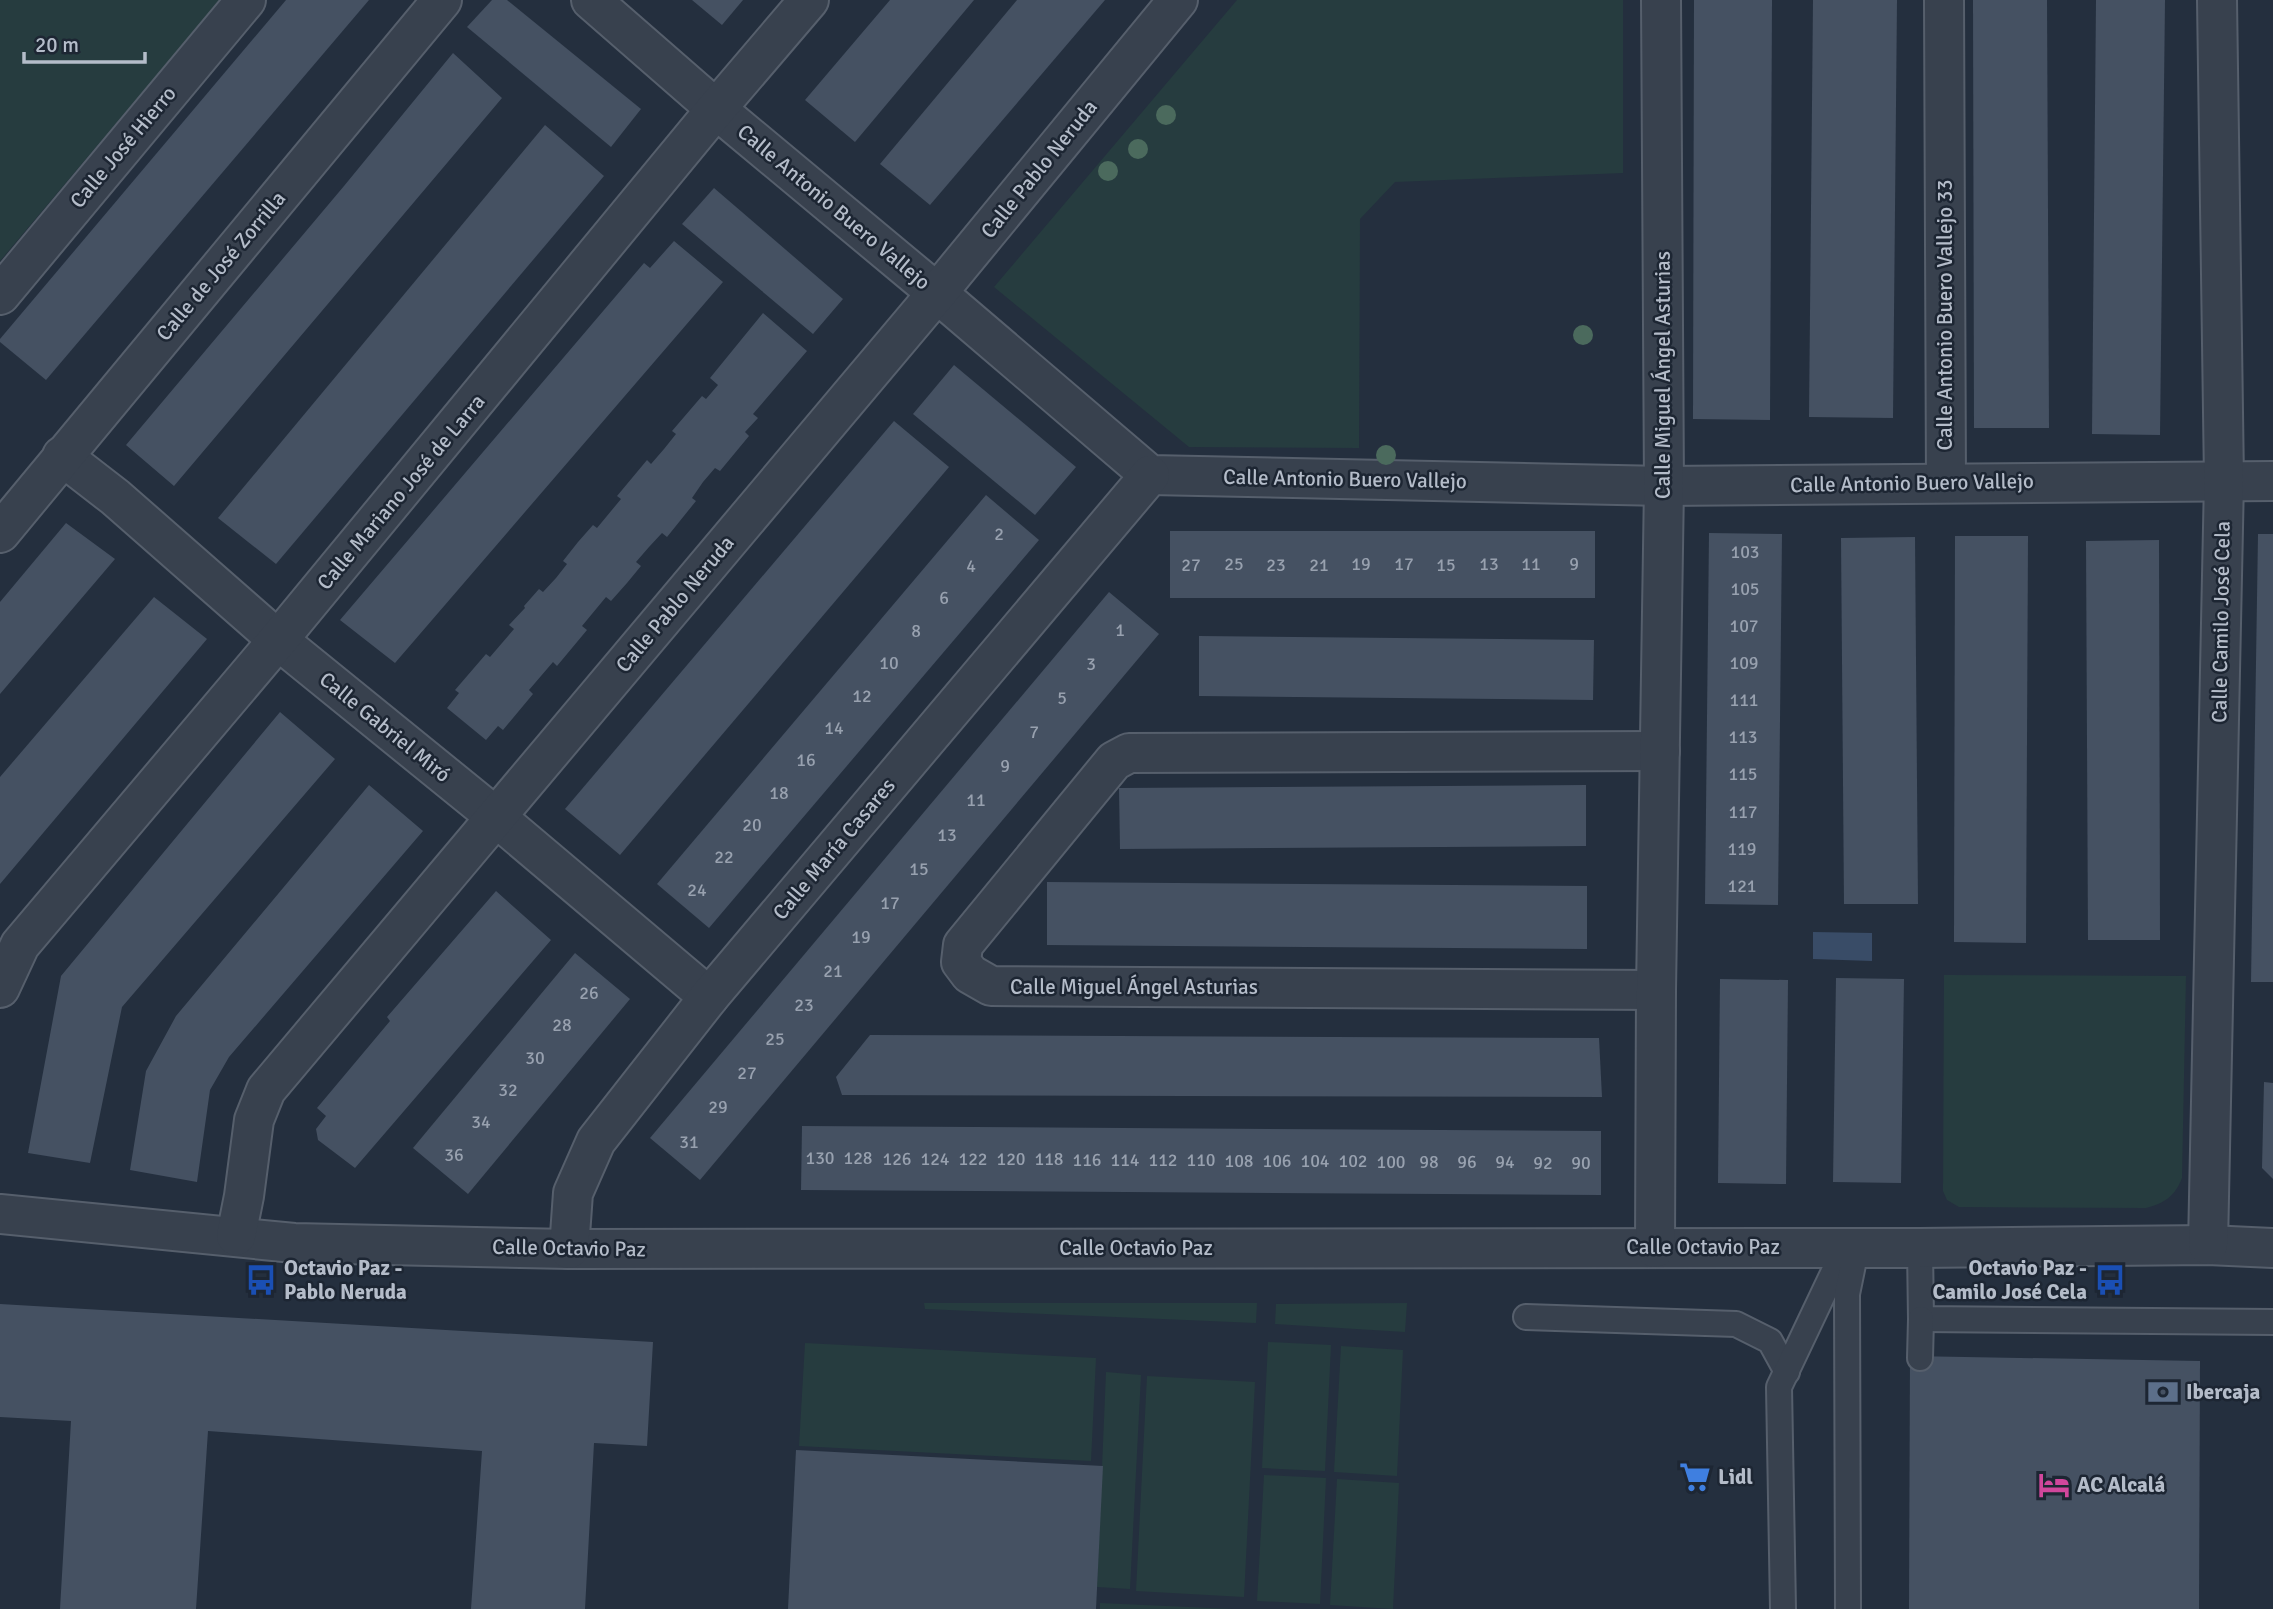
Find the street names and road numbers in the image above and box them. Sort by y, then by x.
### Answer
street label: Calle José Hierro [64,81,182,213]
street label: Calle Pablo Neruda [975,95,1103,243]
street label: Calle Antonio Buero Vallejo [732,119,936,295]
street label: Calle Antonio Buero Vallejo 33 [1932,179,1958,451]
street label: Calle de José Zorrilla [151,186,291,346]
street label: Calle Miguel Ángel Asturias [1650,251,1676,499]
street label: Calle Mariano José de Larra [311,389,491,595]
street label: Calle Antonio Buero Vallejo [1223,464,1467,494]
street label: Calle Antonio Buero Vallejo [1790,468,2034,498]
street label: Calle Camilo José Cela [2206,521,2236,723]
street label: Calle Pablo Neruda [610,530,740,678]
street label: Calle Gabriel Miró [314,666,456,788]
street label: Calle María Casares [767,773,901,925]
street label: Calle Miguel Ángel Asturias [1010,974,1258,1000]
street label: Calle Octavio Paz [492,1234,646,1262]
street label: Calle Octavio Paz [1626,1234,1780,1260]
street label: Calle Octavio Paz [1059,1235,1213,1261]

